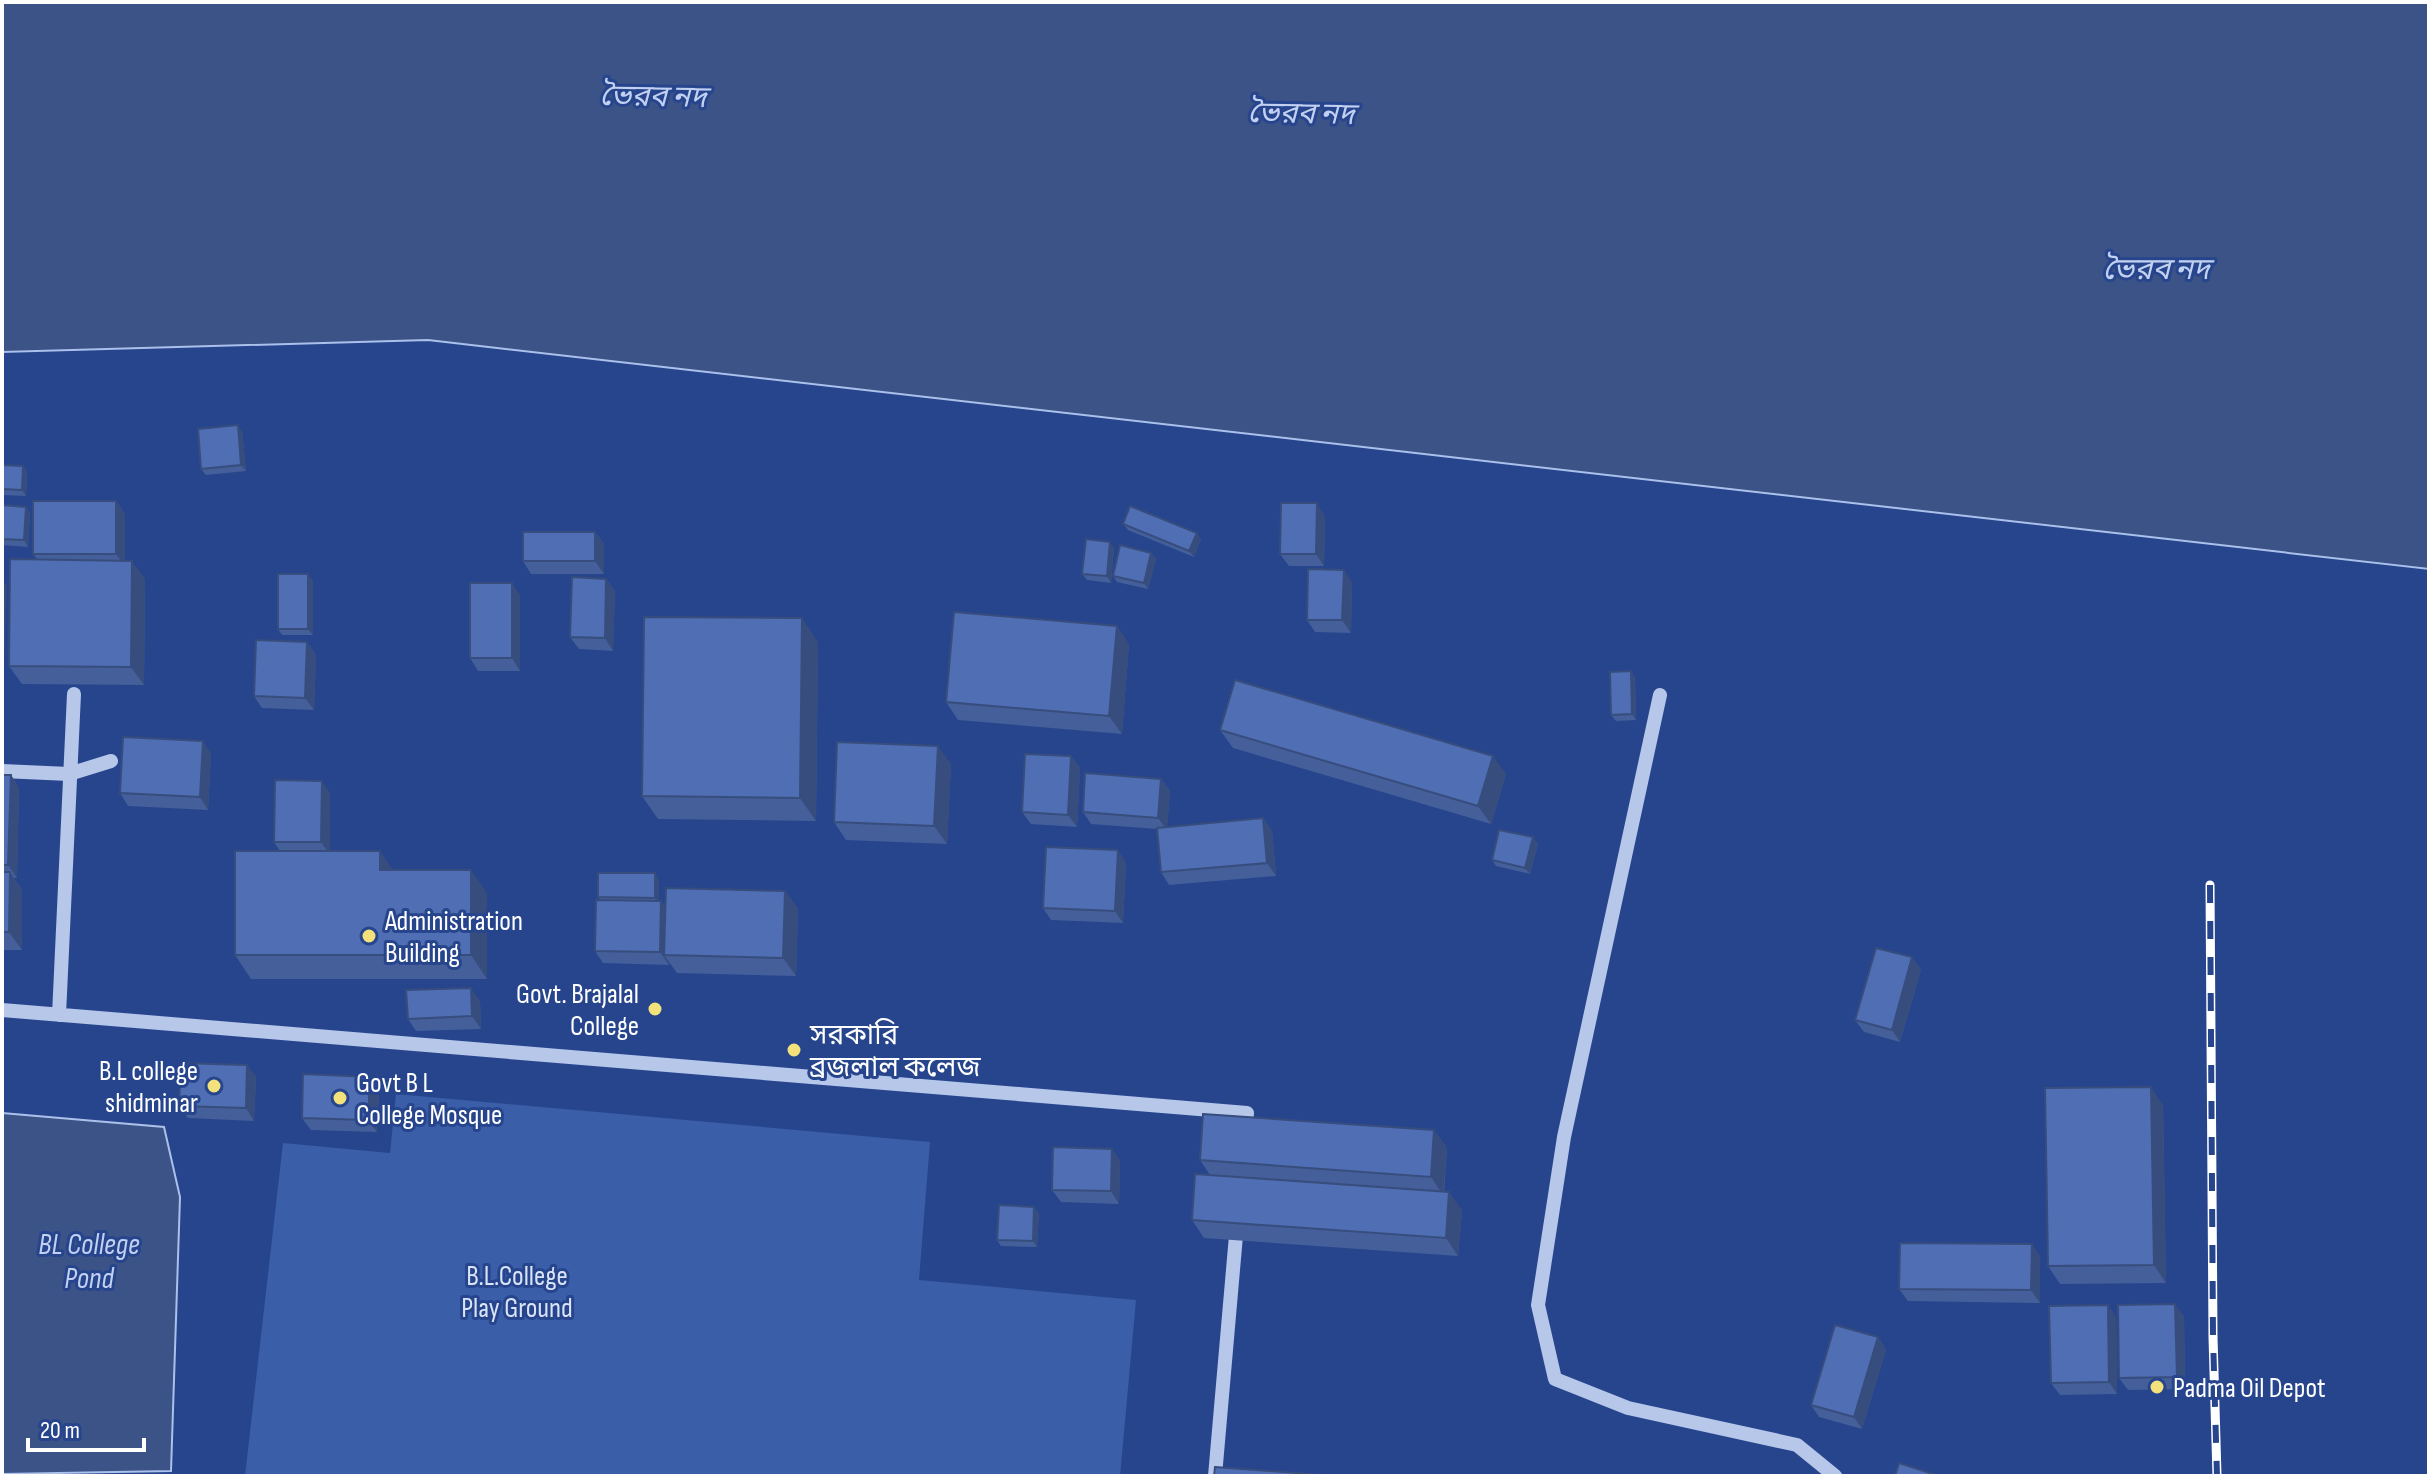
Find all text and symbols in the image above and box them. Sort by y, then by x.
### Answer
water label: ভৈরব নদ [599,77,712,116]
water label: ভৈরব নদ [1247,94,1360,133]
water label: ভৈরব নদ [2102,251,2215,288]
place label: Administration Building [384,905,523,970]
marker: Administration Building [360,927,378,945]
place label: Govt. Brajalal College [516,978,639,1043]
marker: Govt. Brajalal College [646,1000,664,1018]
place label: সরকারি ব্রজলাল কলেজ [809,1018,982,1084]
marker: সরকারি ব্রজলাল কলেজ [785,1041,803,1059]
place label: B.L college shidminar [99,1055,198,1120]
place label: Govt B L College Mosque [356,1067,502,1132]
marker: B.L college shidminar [205,1077,223,1095]
marker: Govt B L College Mosque [331,1089,349,1107]
water label: BL College Pond [38,1227,140,1297]
park label: B.L.College Play Ground [461,1260,573,1325]
place label: Padma Oil Depot [2173,1372,2326,1405]
marker: Padma Oil Depot [2148,1378,2166,1396]
scale bar [28,1402,144,1452]
text: 20 m [40,1416,80,1445]

